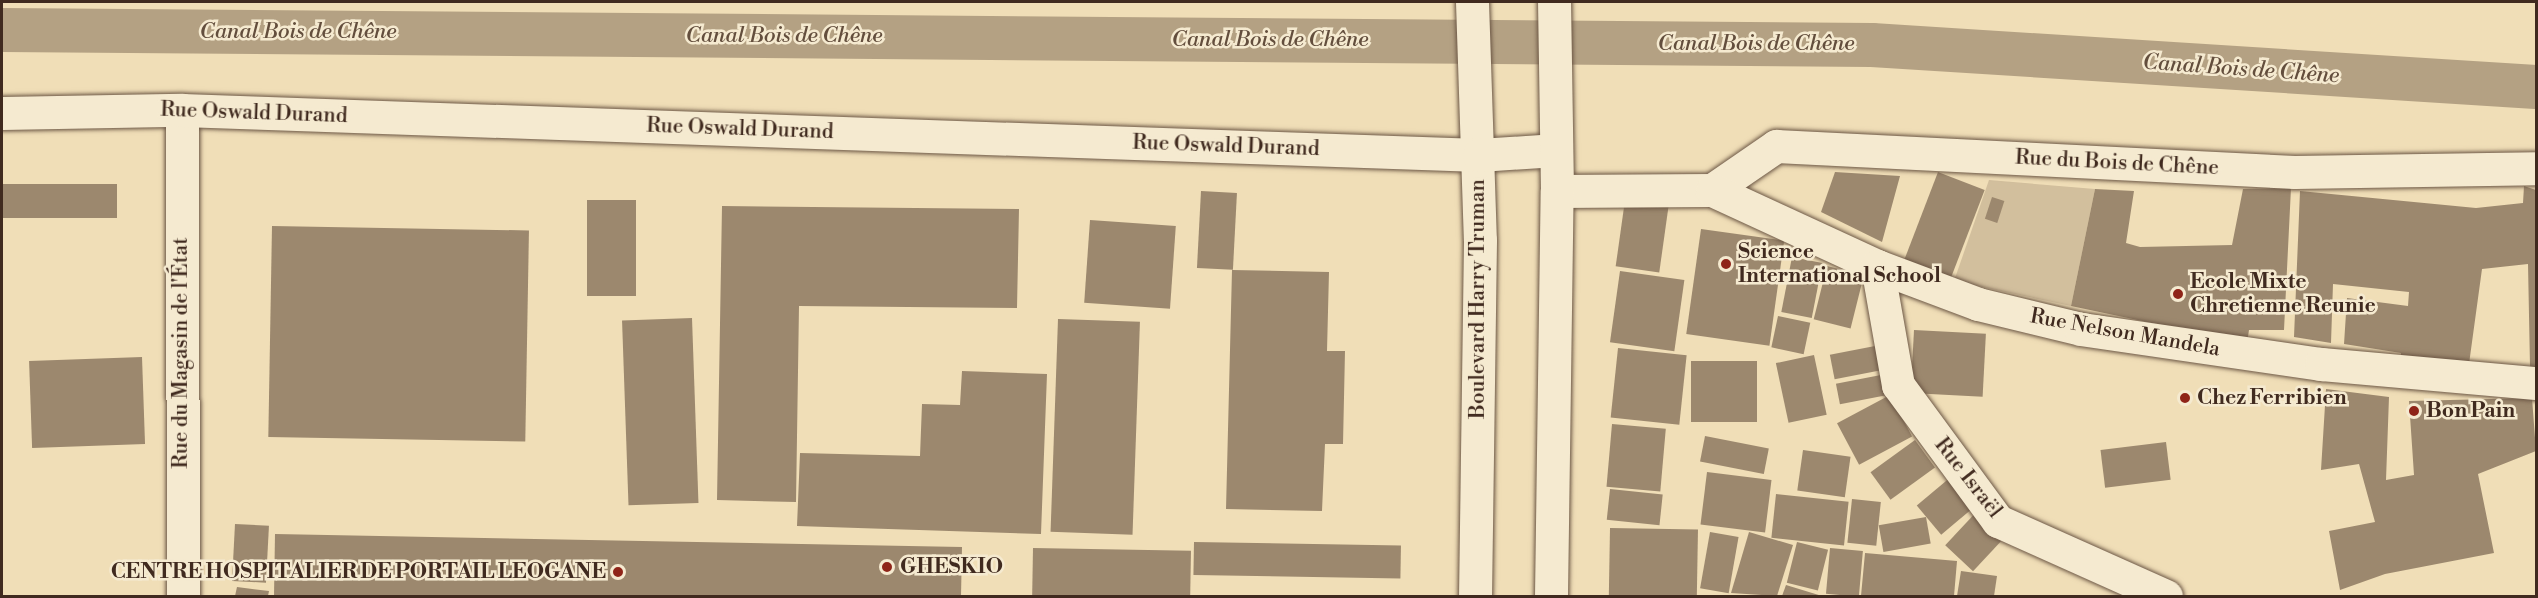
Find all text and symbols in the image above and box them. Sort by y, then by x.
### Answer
water label: Canal Bois de Chêne [200,19,396,45]
water label: Canal Bois de Chêne [686,23,882,49]
water label: Canal Bois de Chêne [1172,27,1368,53]
water label: Canal Bois de Chêne [1658,31,1854,57]
water label: Canal Bois de Chêne [2142,49,2340,89]
street label: Rue Oswald Durand [160,97,348,129]
street label: Rue Oswald Durand [646,113,834,145]
street label: Rue Oswald Durand [1132,130,1320,162]
street label: Rue du Bois de Chêne [2014,145,2220,181]
street label: Boulevard Harry Truman [1465,179,1491,419]
street label: Rue du Magasin de l'État [168,237,194,469]
place label: Science International School [1738,239,1941,289]
marker: Science International School [1719,257,1733,271]
place label: Ecole Mixte Chretienne Reunie [2190,269,2376,319]
marker: Ecole Mixte Chretienne Reunie [2171,287,2185,301]
street label: Rue Nelson Mandela [2028,304,2222,362]
place label: Chez Ferribien [2197,385,2347,411]
marker: Chez Ferribien [2178,391,2192,405]
place label: Bon Pain [2426,398,2515,424]
marker: Bon Pain [2407,404,2421,418]
street label: Rue Israël [1929,433,2007,523]
place label: GHESKIO [900,554,1003,580]
marker: GHESKIO [878,558,896,576]
place label: CENTRE HOSPITALIER DE PORTAIL LEOGANE [111,559,606,585]
marker: CENTRE HOSPITALIER DE PORTAIL LEOGANE [611,565,625,579]

